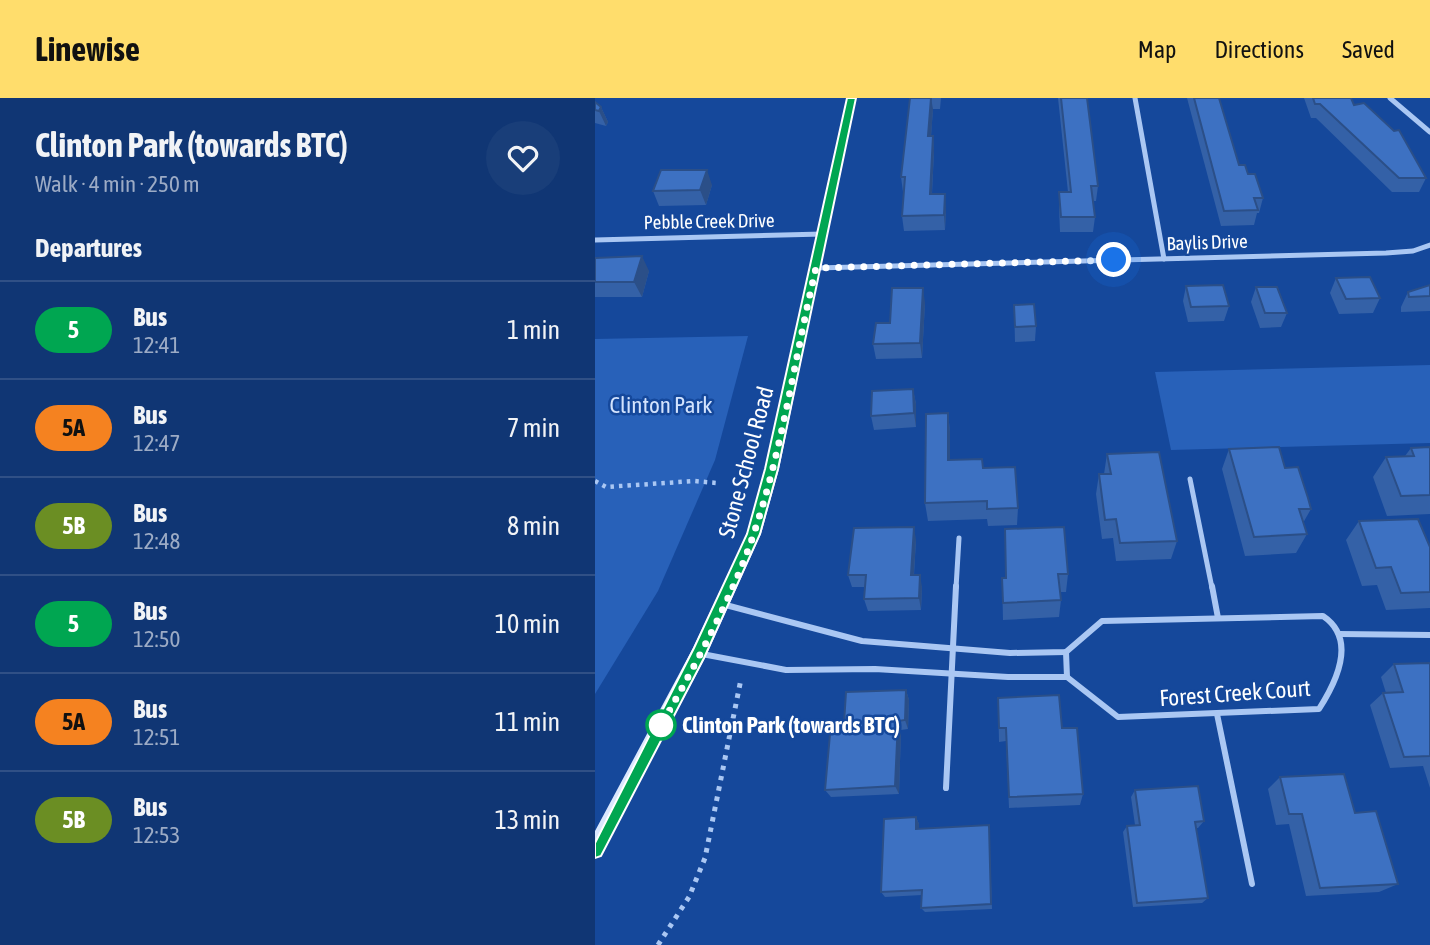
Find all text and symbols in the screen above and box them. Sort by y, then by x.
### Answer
text: Linewise [35,30,140,68]
text: Map [1138,36,1176,63]
text: Directions [1214,36,1304,63]
text: Saved [1342,36,1395,63]
button: heart [486,121,560,195]
text: Clinton Park (towards BTC) [35,126,348,164]
text: Walk · 4 min · 250 m [35,171,199,197]
street label: Pebble Creek Drive [643,209,775,233]
street label: Baylis Drive [1166,230,1248,254]
text: Departures [35,233,142,263]
your location [1096,242,1131,277]
text: Bus [133,302,167,332]
text: 1 min [507,315,560,345]
text: 5 [68,316,79,343]
text: 12:41 [133,332,180,358]
street label: Stone School Road [713,383,779,541]
park label: Clinton Park [610,392,712,418]
text: Bus [133,400,167,430]
text: 7 min [507,413,560,443]
text: 5A [62,414,85,441]
text: 12:47 [133,430,180,456]
text: Bus [133,498,167,528]
text: 8 min [507,511,560,541]
text: 5B [62,512,85,539]
text: 12:48 [133,528,180,554]
text: Bus [133,596,167,626]
text: 10 min [495,609,560,639]
text: 5 [68,610,79,637]
text: 12:50 [133,626,180,652]
street label: Forest Creek Court [1159,675,1311,711]
text: Bus [133,694,167,724]
text: 11 min [495,707,560,737]
text: 5A [62,708,85,735]
marker: Clinton Park (towards BTC) [646,710,676,740]
place label: Clinton Park (towards BTC) [682,712,900,738]
text: 12:51 [133,724,180,750]
text: Bus [133,792,167,822]
text: 13 min [495,805,560,835]
text: 5B [62,806,85,833]
text: 12:53 [133,822,180,848]

